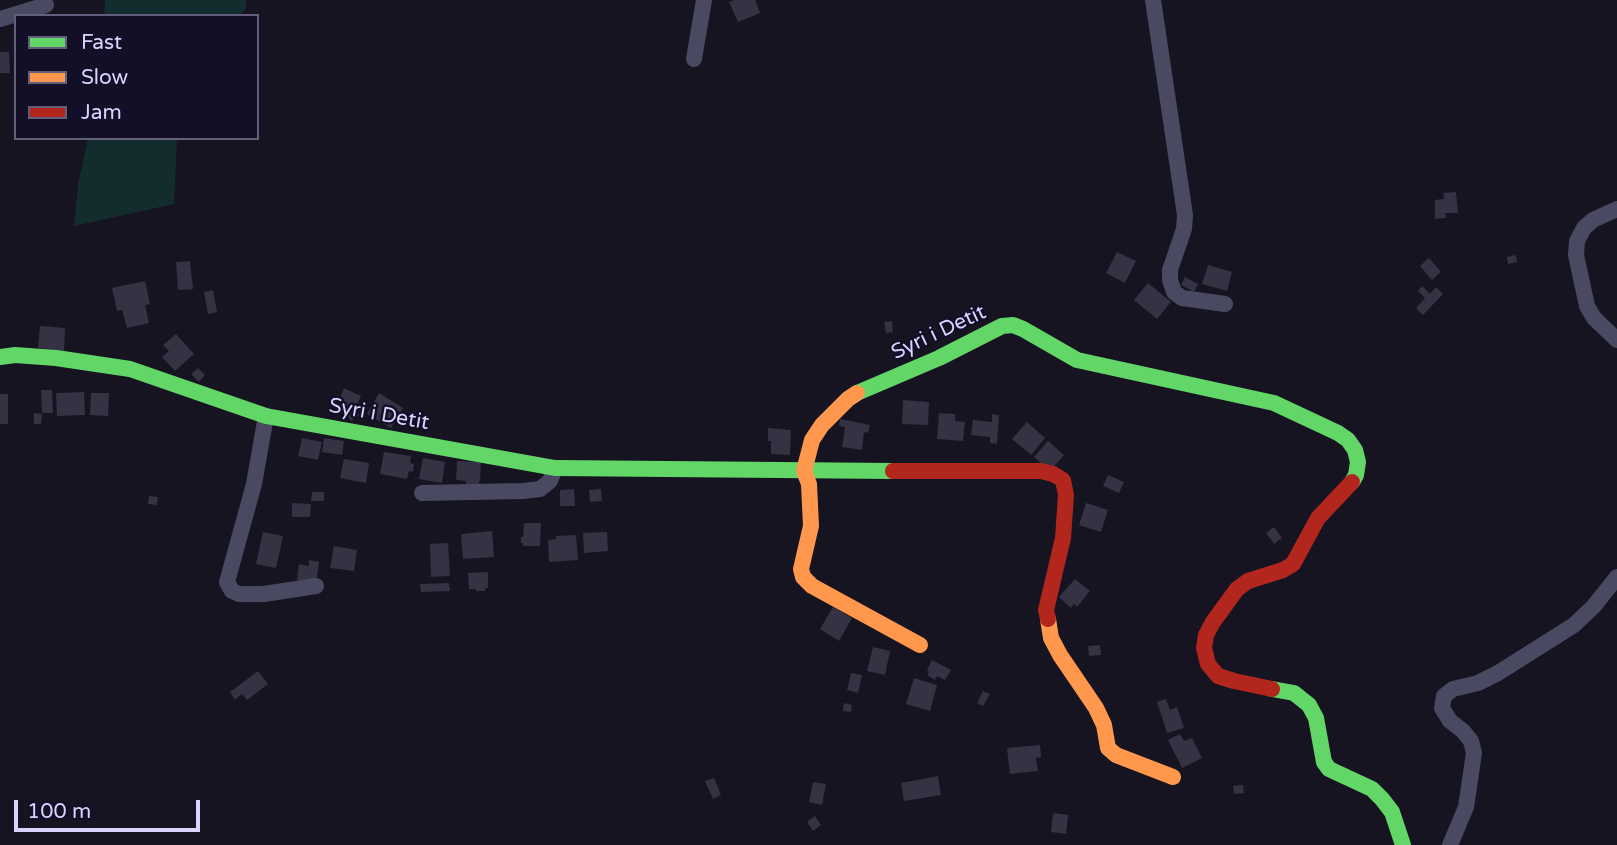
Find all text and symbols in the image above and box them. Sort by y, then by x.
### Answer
legend [14,14,259,140]
text: Fast [81,30,122,55]
text: Slow [81,65,128,90]
text: Jam [81,100,122,125]
street label: Syri i Detit [888,300,990,366]
street label: Syri i Detit [327,394,431,436]
scale bar [18,786,203,830]
text: 100 m [27,799,91,824]

